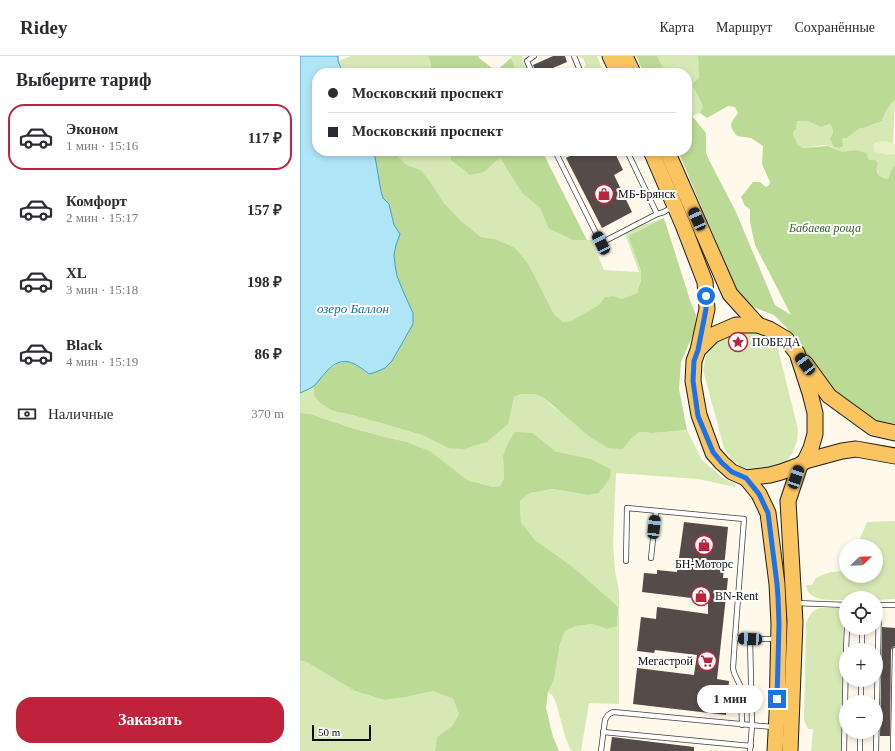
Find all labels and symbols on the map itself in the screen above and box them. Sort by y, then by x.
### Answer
shop icon: МБ-Брянск [593,183,615,205]
place label: МБ-Брянск [618,187,676,201]
car [687,206,707,232]
park label: Бабаева роща [788,221,861,235]
car [590,230,612,256]
route start [697,287,715,305]
water label: озеро Баллон [317,301,389,316]
place icon: ПОБЕДА [727,331,749,353]
place label: ПОБЕДА [752,335,801,349]
car [793,351,817,377]
car [787,464,805,490]
car [647,514,661,540]
shop icon: БН-Моторс [693,534,715,556]
north arrow [839,539,883,583]
place label: БН-Моторс [675,557,733,571]
shop icon: BN-Rent [690,585,712,607]
place label: BN-Rent [715,589,759,603]
car [738,632,762,646]
supermarket icon: Мегастрой [696,650,718,672]
place label: Мегастрой [638,654,694,668]
callout: 1 мин [697,685,763,713]
route end [768,690,786,708]
scale bar [312,723,371,742]

